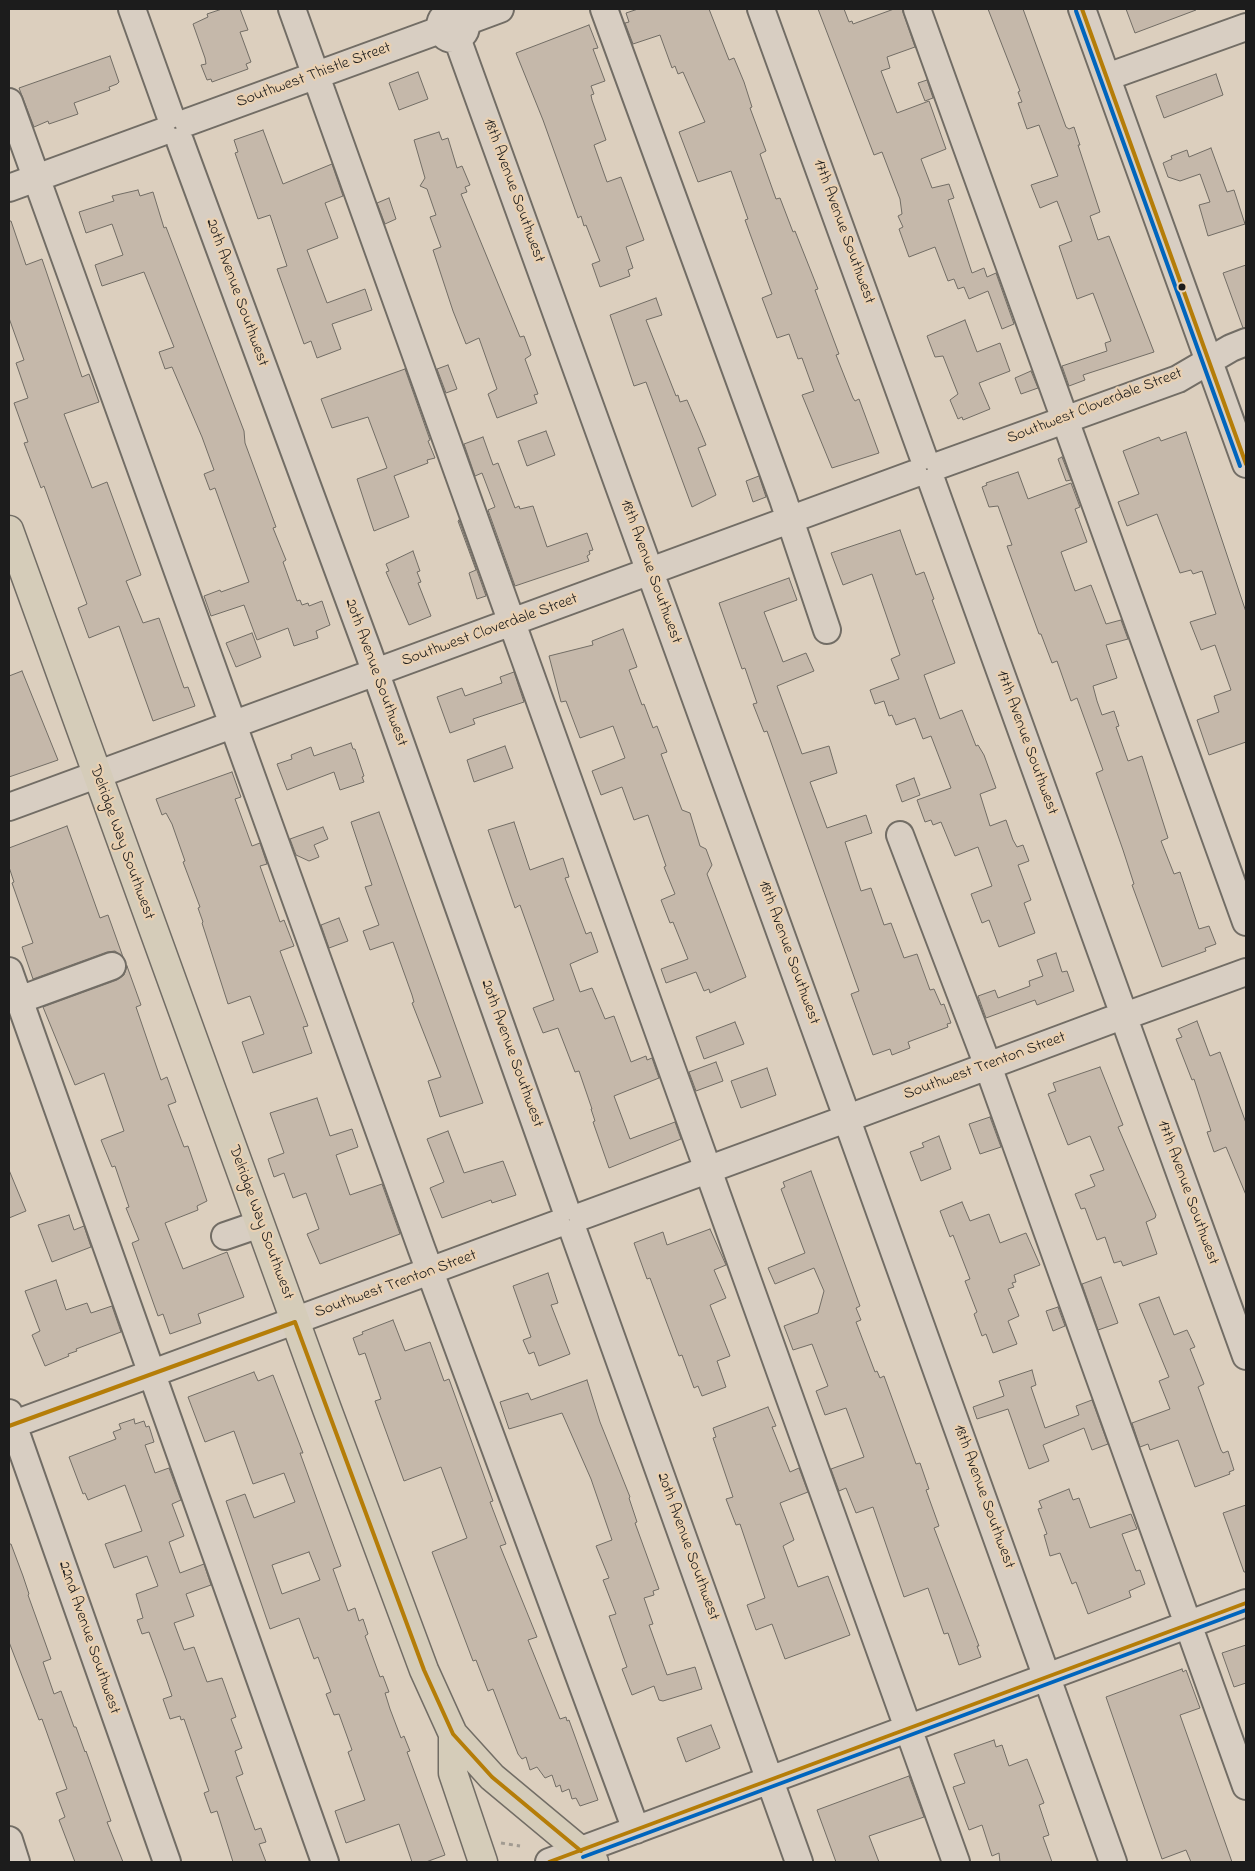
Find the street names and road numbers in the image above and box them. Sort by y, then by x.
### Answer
street label: Southwest Thistle Street [234,39,394,113]
street label: 18th Avenue Southwest [478,116,548,266]
street label: 17th Avenue Southwest [808,157,878,307]
street label: 20th Avenue Southwest [200,217,272,369]
street label: Southwest Cloverdale Street [1005,365,1185,449]
street label: 18th Avenue Southwest [615,497,685,647]
street label: Southwest Cloverdale Street [399,590,581,672]
street label: 20th Avenue Southwest [339,597,411,749]
street label: 17th Avenue Southwest [991,668,1061,818]
street label: Delridge Way Southwest [84,763,158,923]
street label: 18th Avenue Southwest [753,878,823,1028]
street label: 20th Avenue Southwest [475,978,547,1130]
street label: Southwest Trenton Street [901,1029,1069,1105]
street label: 17th Avenue Southwest [1152,1118,1222,1268]
street label: Delridge Way Southwest [223,1143,297,1303]
street label: Southwest Trenton Street [312,1247,480,1323]
street label: 18th Avenue Southwest [948,1422,1018,1572]
street label: 20th Avenue Southwest [651,1471,723,1623]
street label: 22nd Avenue Southwest [53,1559,123,1717]

